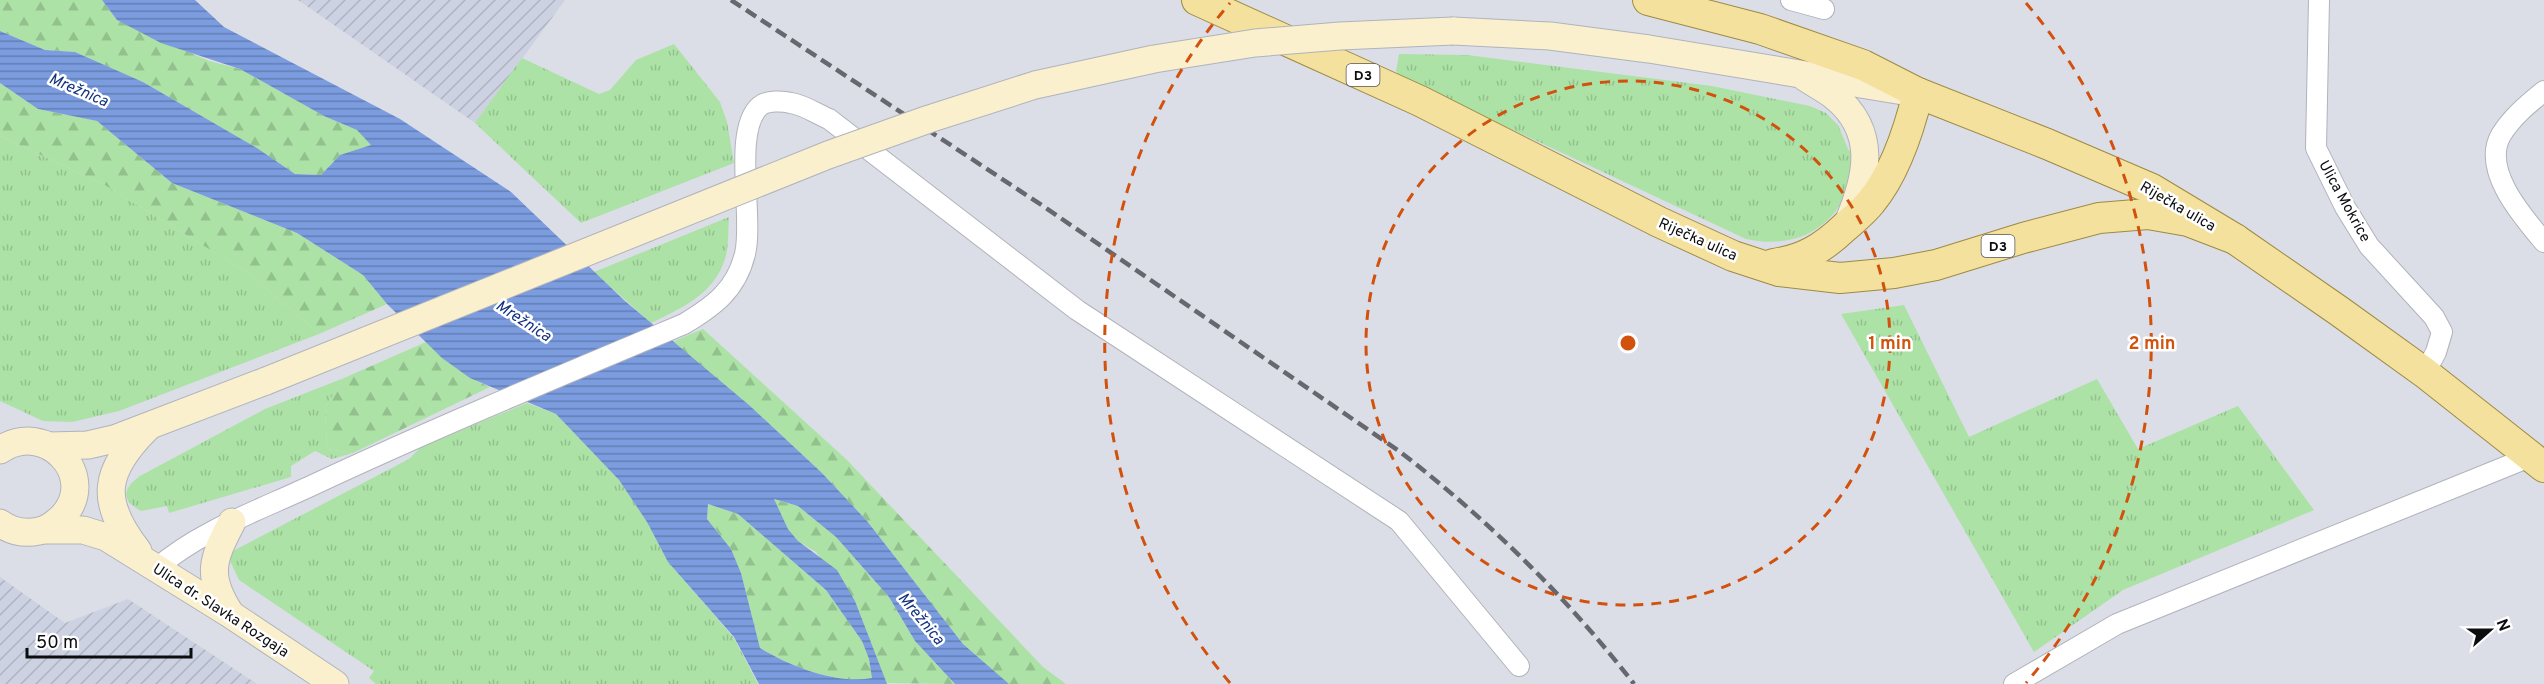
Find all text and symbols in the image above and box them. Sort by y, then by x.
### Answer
road number: D3 [1346,64,1380,86]
water label: Mrežnica [46,69,111,112]
street label: Ulica Mokrice [2313,157,2374,246]
street label: Riječka ulica [2136,178,2219,237]
street label: Riječka ulica [1655,215,1740,266]
road number: D3 [1982,235,2014,257]
water label: Mrežnica [491,296,555,347]
centre of rings [1618,333,1638,353]
text: 1 min [1868,333,1912,356]
text: 2 min [2128,333,2176,356]
street label: Ulica dr. Slavka Rozgaja [148,560,292,662]
water label: Mrežnica [893,589,949,650]
north arrow [2460,600,2520,660]
text: N [2491,616,2514,634]
scale bar [27,621,190,659]
text: 50 m [36,632,78,655]

